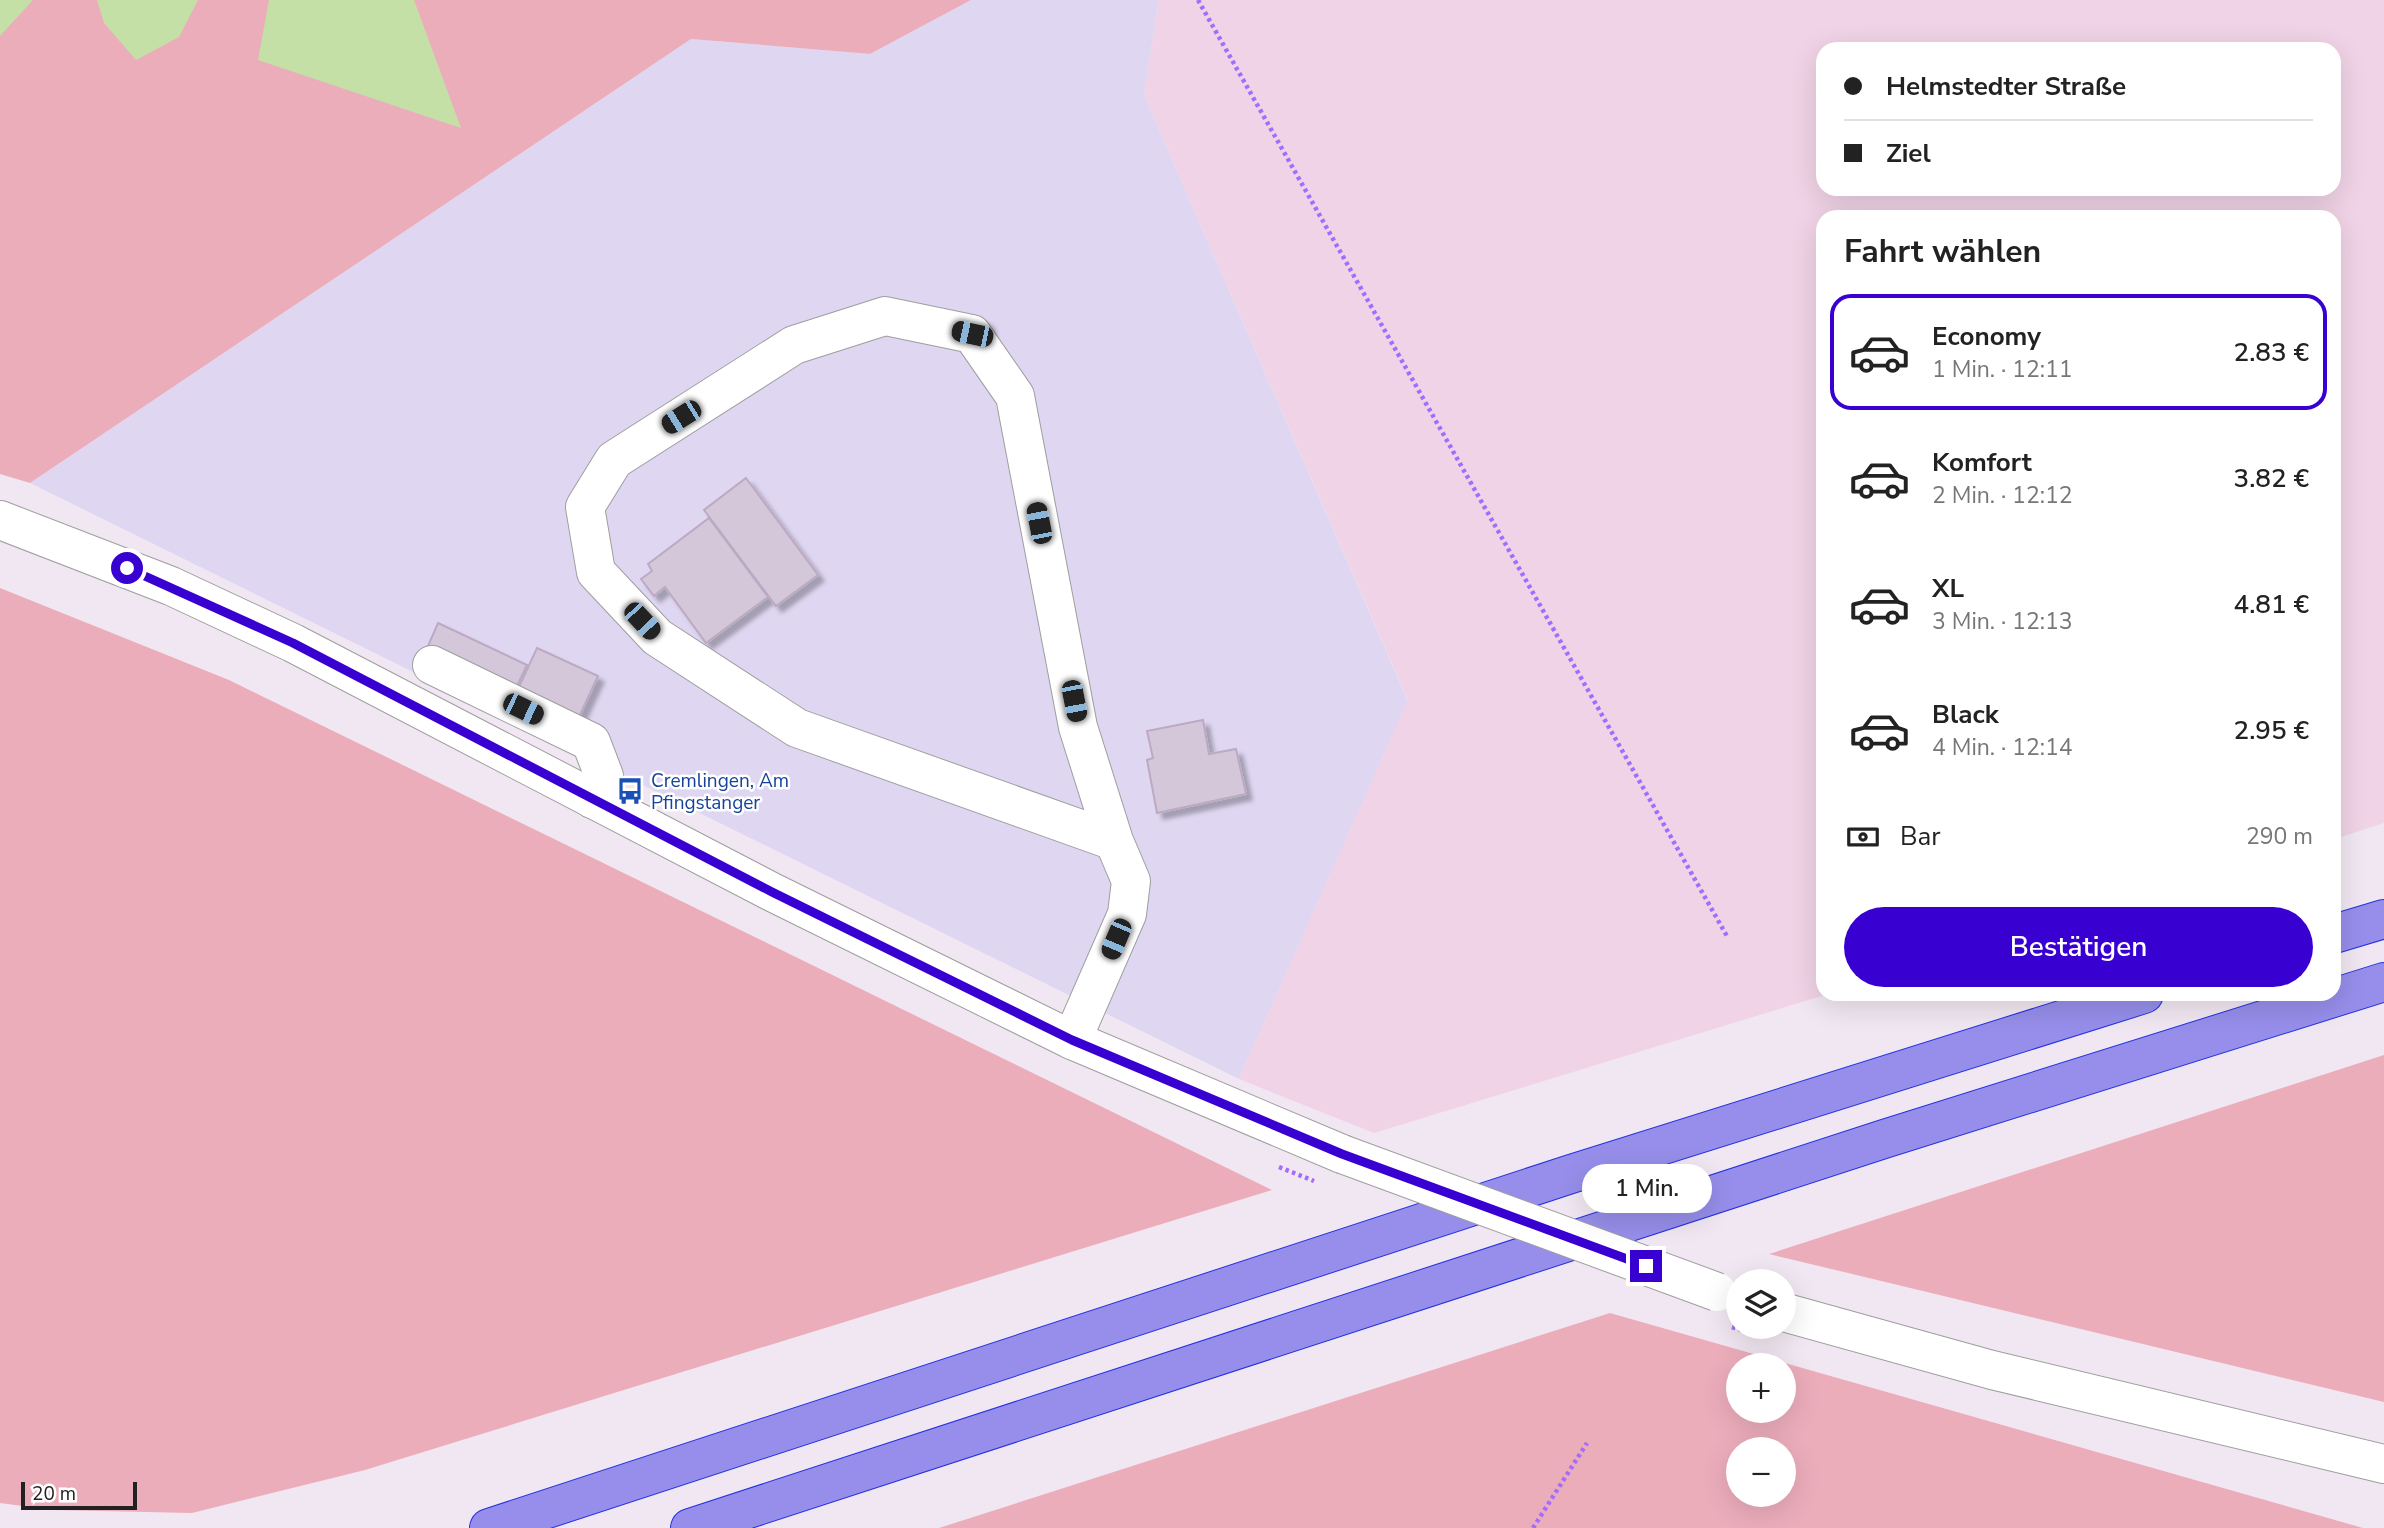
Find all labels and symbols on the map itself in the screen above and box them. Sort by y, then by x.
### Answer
car [950,319,995,349]
car [658,397,705,437]
car [1025,500,1054,546]
route start [111,552,143,584]
car [620,598,665,644]
car [1060,678,1089,724]
car [500,690,547,728]
place label: Cremlingen, Am Pfingstanger [651,768,789,816]
bus stop icon: Cremlingen, Am Pfingstanger [615,776,645,806]
car [1099,916,1134,962]
callout: 1 Min. [1581,1164,1711,1214]
route end [1630,1250,1662,1282]
scale bar [21,1479,136,1511]

